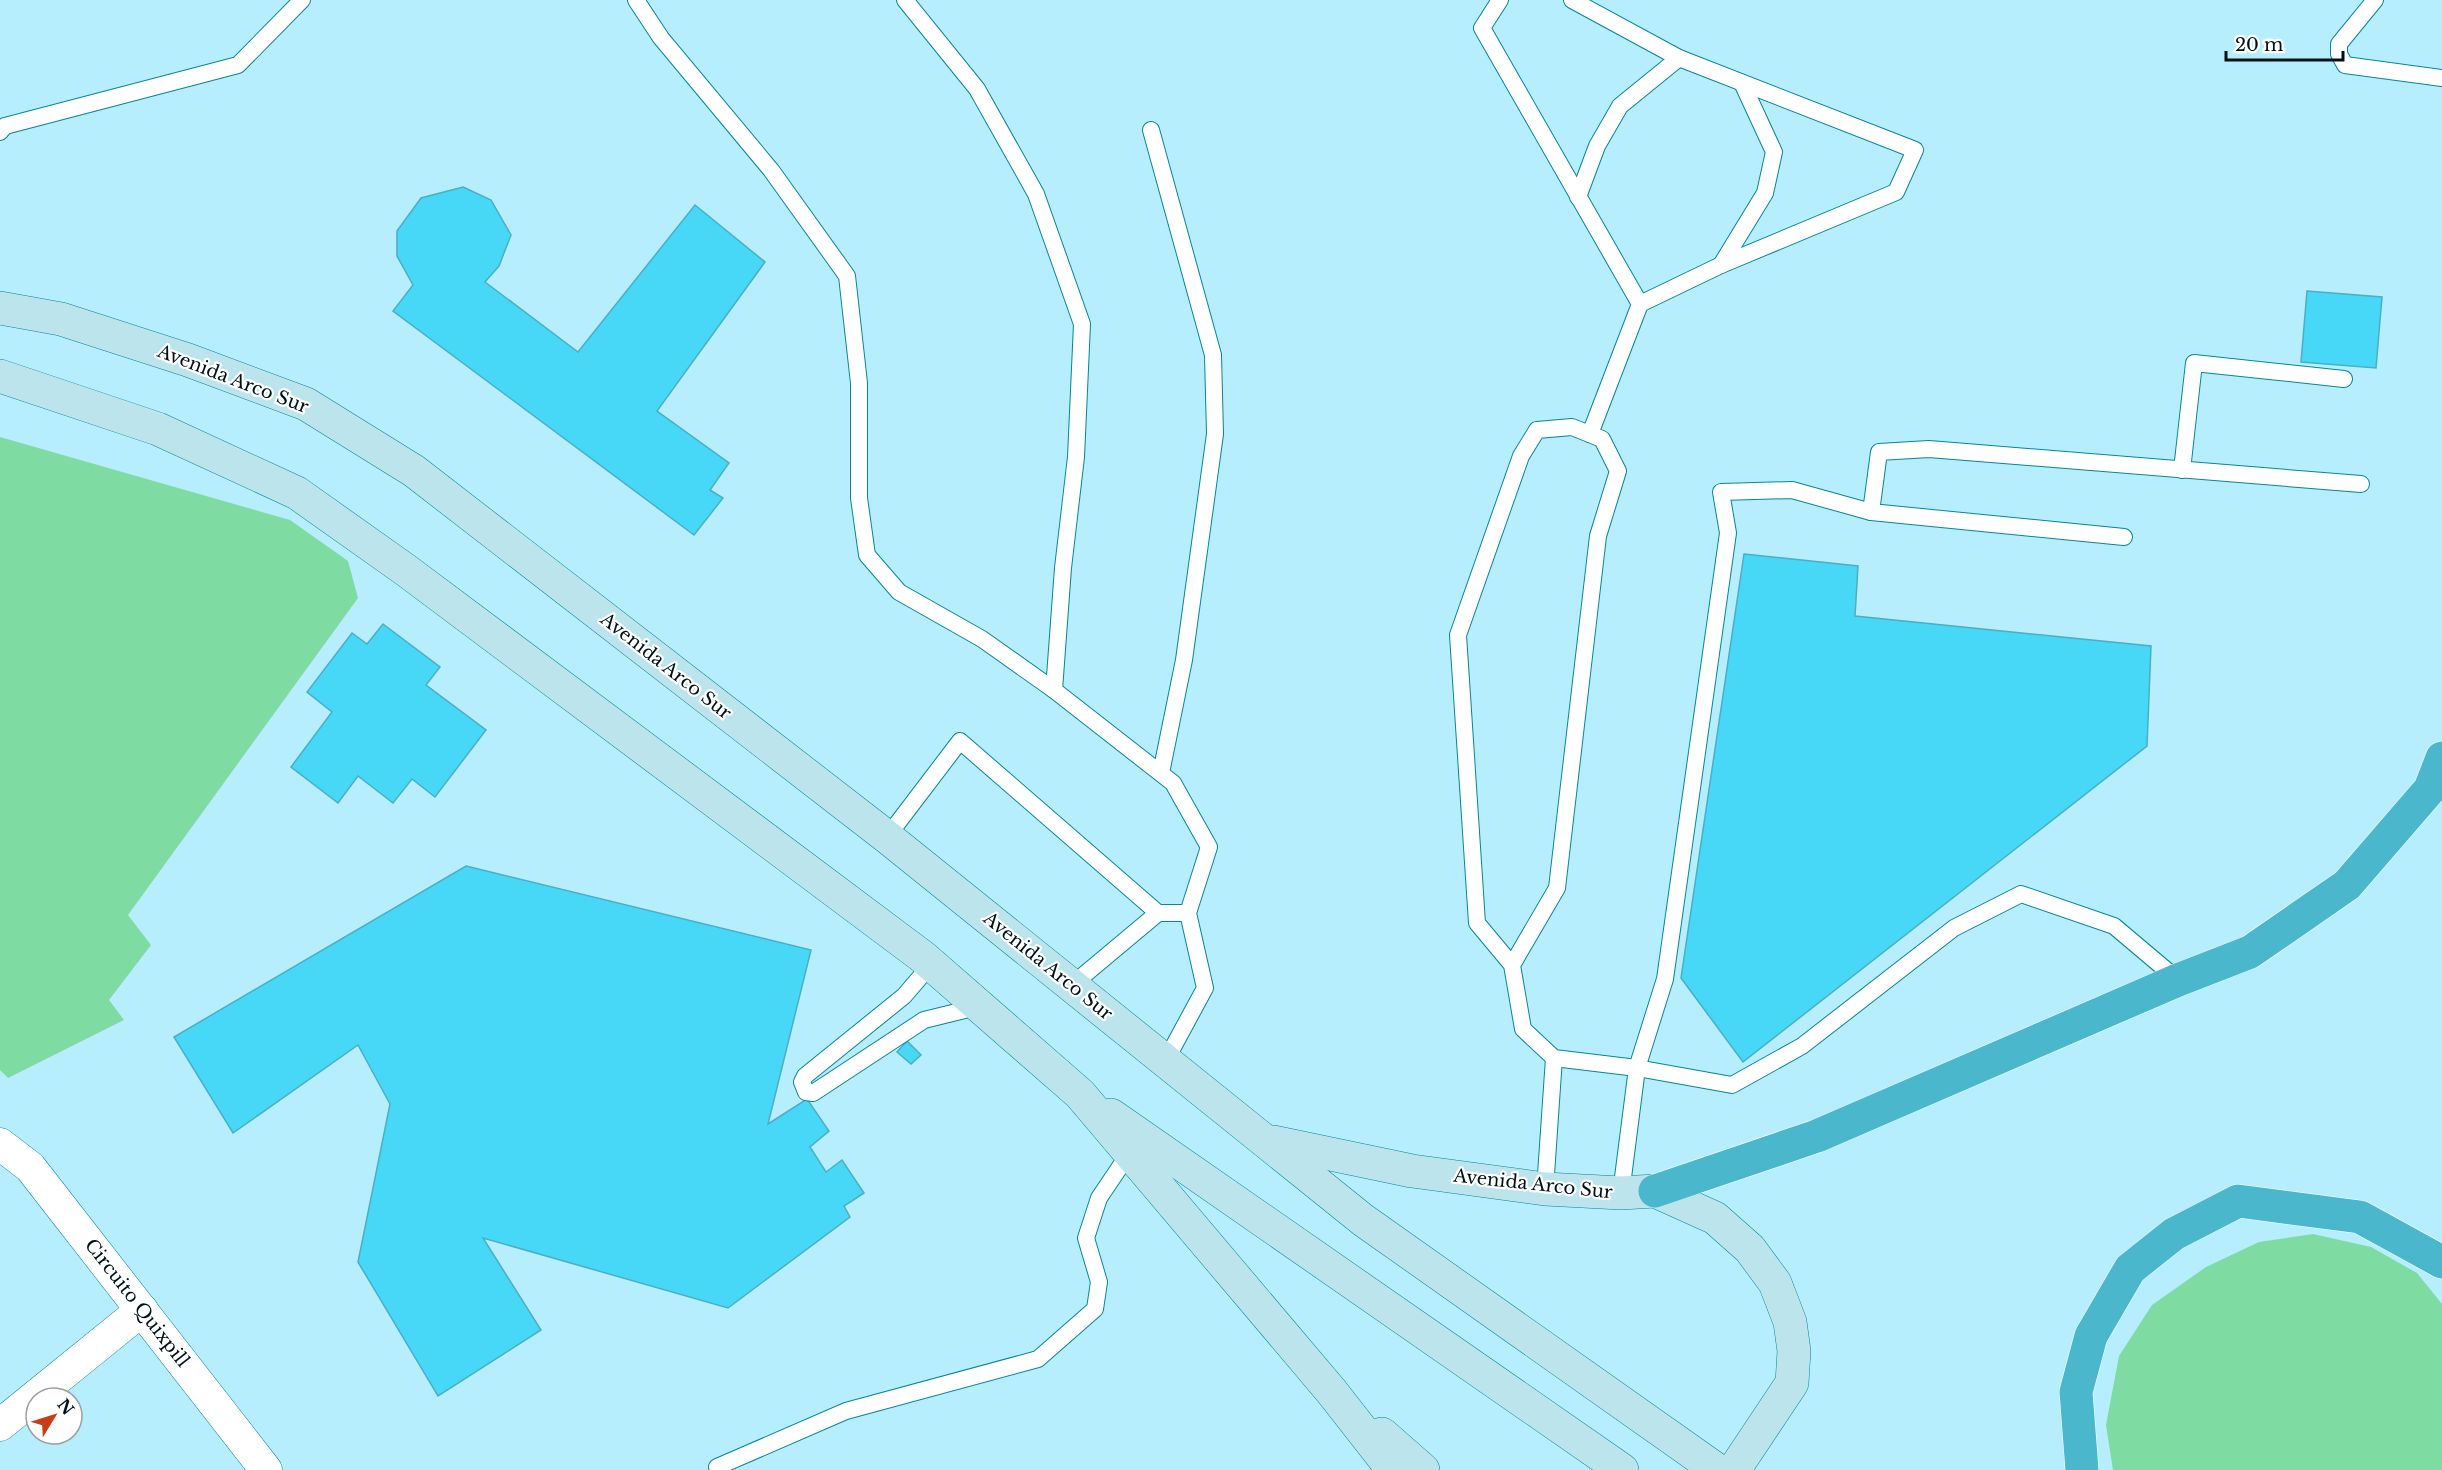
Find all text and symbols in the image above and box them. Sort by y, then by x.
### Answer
scale bar [2226,24,2343,62]
text: 20 m [2235,34,2283,56]
street label: Avenida Arco Sur [154,340,312,418]
street label: Avenida Arco Sur [595,608,736,724]
street label: Avenida Arco Sur [978,907,1117,1025]
street label: Avenida Arco Sur [1451,1165,1614,1203]
street label: Circuito Quixpill [80,1234,194,1372]
north arrow [24,1386,84,1446]
text: N [53,1395,78,1419]

